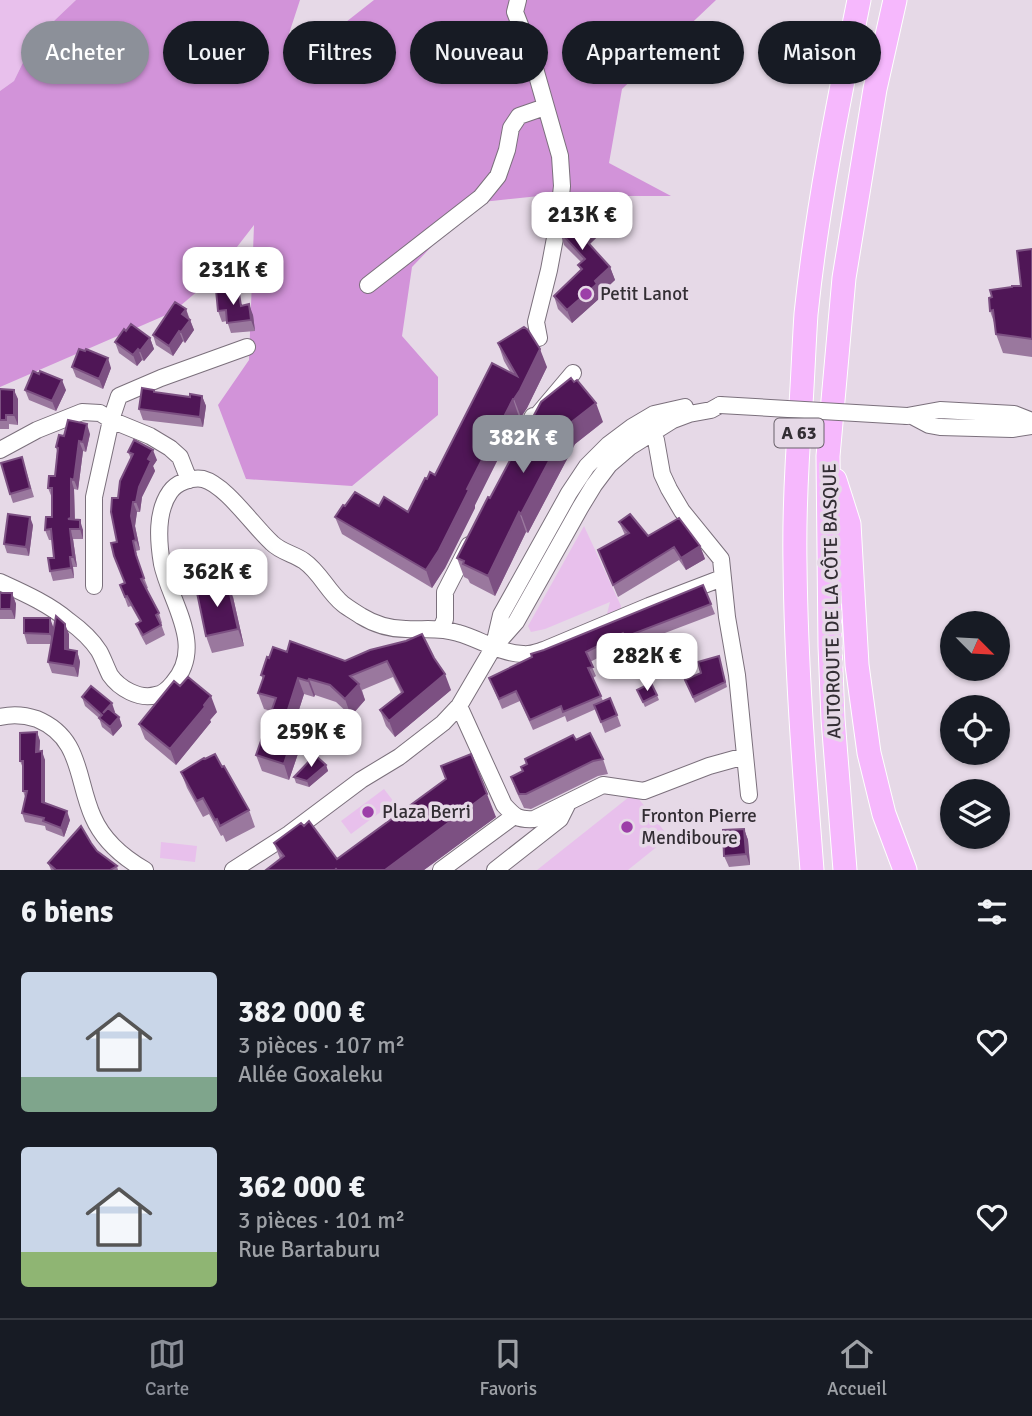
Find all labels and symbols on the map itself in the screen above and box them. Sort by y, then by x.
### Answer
pin: 213K € [525,192,639,252]
pin: 231K € [176,247,290,307]
place label: Petit Lanot [600,282,689,306]
marker: Petit Lanot [578,286,594,302]
pin: 382K € [466,416,580,475]
road number: A 63 [774,418,824,447]
street label: AUTOROUTE DE LA CÔTE BASQUE [818,463,846,739]
pin: 362K € [160,550,274,609]
north arrow [940,611,1010,681]
pin: 282K € [590,634,704,693]
pin: 259K € [254,710,368,769]
place label: Plaza Berri [382,800,471,824]
marker: Plaza Berri [360,804,376,820]
place label: Fronton Pierre Mendiboure [641,804,757,850]
marker: Fronton Pierre Mendiboure [619,819,635,835]

